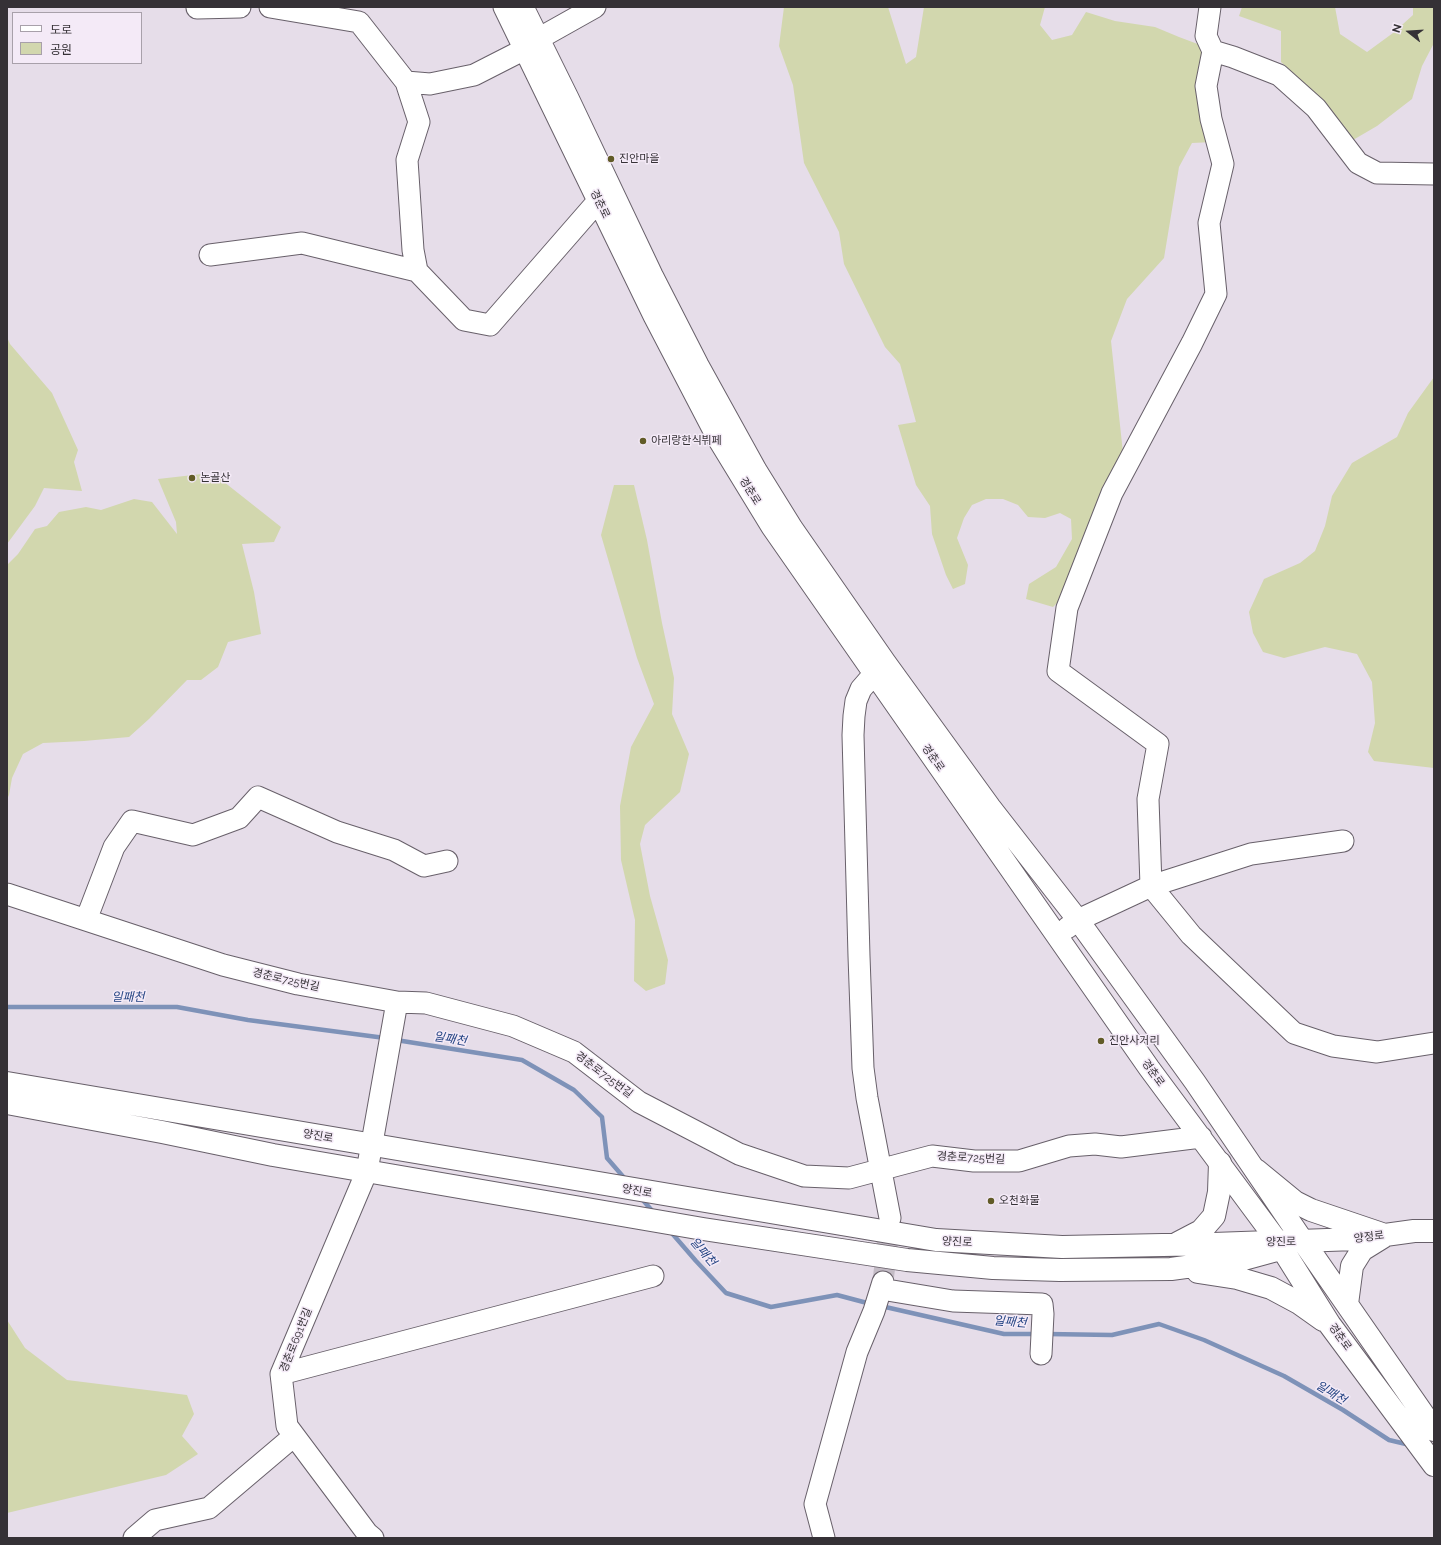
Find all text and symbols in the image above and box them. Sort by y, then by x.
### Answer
legend [12,12,142,64]
north arrow [1389,12,1429,52]
text: N [1390,22,1404,34]
text: 도로 [50,23,72,37]
text: 공원 [50,43,72,57]
place label: 진안마을 [619,152,659,166]
marker: 진안마을 [606,154,616,164]
street label: 경춘로 [587,187,613,221]
place label: 아리랑한식뷔페 [651,434,722,448]
marker: 아리랑한식뷔페 [638,436,648,446]
place label: 논골산 [200,471,230,485]
marker: 논골산 [187,473,197,483]
street label: 경춘로 [736,475,764,507]
street label: 경춘로 [919,742,947,774]
street label: 경춘로725번길 [251,966,321,994]
water label: 일패천 [111,990,145,1004]
water label: 일패천 [433,1029,467,1049]
place label: 진안사거리 [1109,1034,1160,1048]
marker: 진안사거리 [1096,1036,1106,1046]
street label: 경춘로725번길 [573,1049,635,1101]
street label: 경춘로 [1139,1057,1167,1089]
street label: 양진로 [302,1127,334,1145]
street label: 경춘로725번길 [937,1150,1005,1166]
street label: 양진로 [621,1182,653,1200]
place label: 오천화물 [999,1194,1039,1208]
marker: 오천화물 [986,1196,996,1206]
street label: 양정로 [1353,1229,1385,1245]
water label: 일패천 [687,1235,719,1269]
street label: 양진로 [941,1235,973,1249]
street label: 양진로 [1266,1235,1296,1249]
street label: 경춘로691번길 [277,1306,315,1374]
water label: 일패천 [993,1313,1027,1331]
street label: 경춘로 [1326,1321,1354,1353]
water label: 일패천 [1313,1378,1349,1408]

